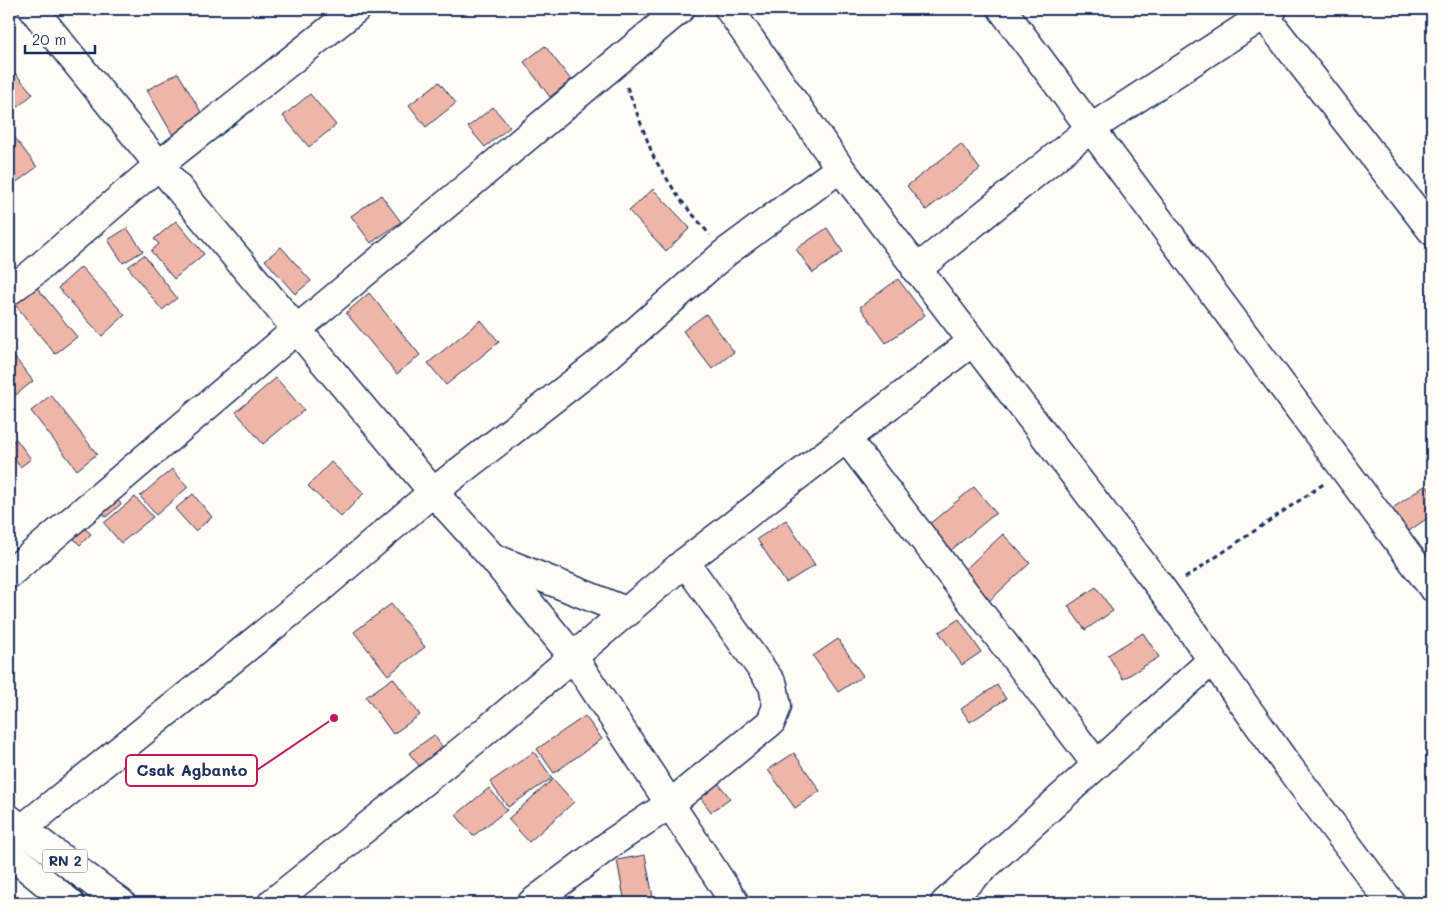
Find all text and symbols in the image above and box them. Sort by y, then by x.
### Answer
scale bar [25,22,95,54]
text: 20 m [32,29,66,49]
callout: Csak Agbanto [126,755,257,786]
text: Csak Agbanto [137,759,248,780]
road number: RN 2 [42,849,88,872]

